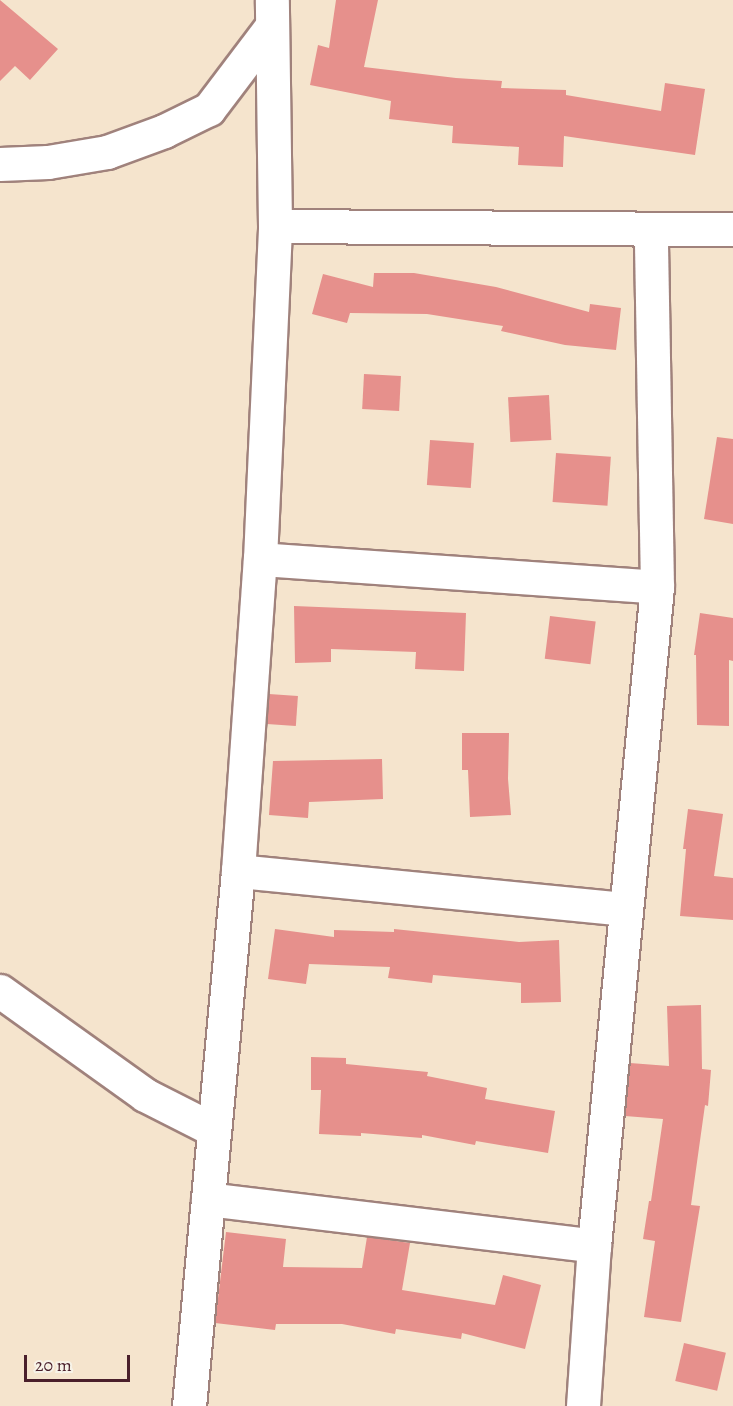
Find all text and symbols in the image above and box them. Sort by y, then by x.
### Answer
scale bar [27,1343,134,1381]
text: 20 m [35,1353,72,1377]

